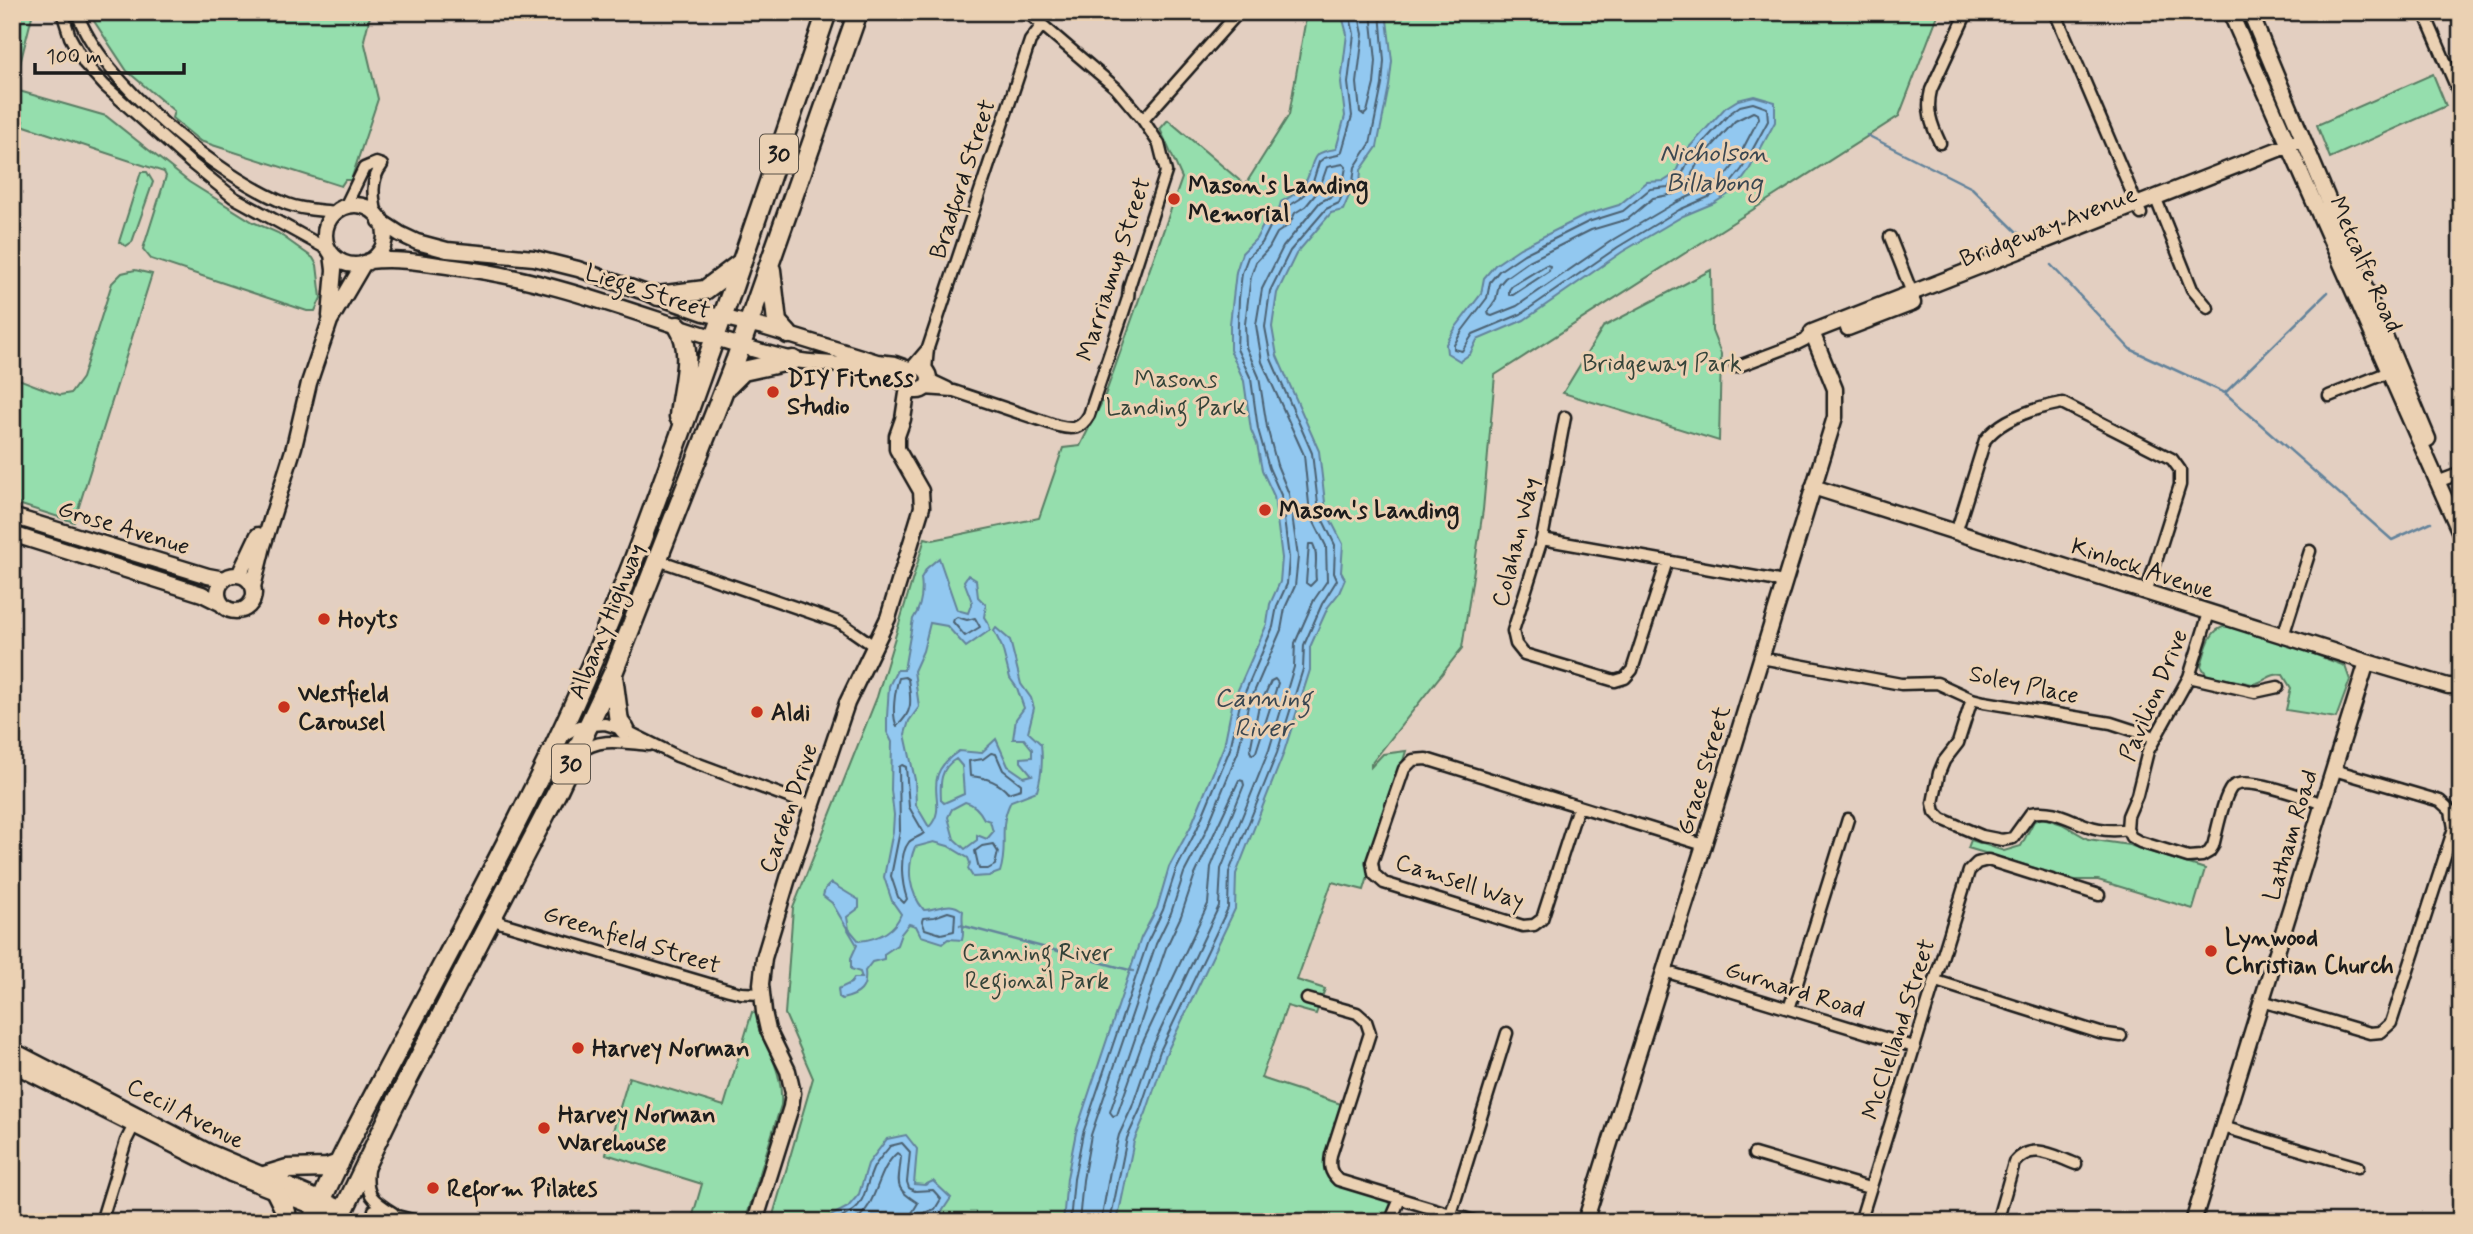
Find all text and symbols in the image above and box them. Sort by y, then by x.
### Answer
scale bar [35,32,184,76]
text: 100 m [46,43,102,71]
street label: Bradford Street [923,96,1006,264]
road number: 30 [760,134,798,174]
water label: Nicholson Billabong [1660,137,1769,203]
place label: Mason's Landing Memorial [1188,171,1368,230]
street label: Marriamup Street [1070,174,1159,365]
street label: Bridgeway Avenue [1956,179,2142,275]
marker: Mason's Landing Memorial [1166,191,1182,207]
street label: Metcalfe Road [2321,192,2408,338]
street label: Liege Street [580,258,714,330]
park label: Bridgeway Park [1582,349,1742,380]
place label: DIY Fitness Studio [787,364,914,423]
park label: Masons Landing Park [1106,365,1246,427]
marker: DIY Fitness Studio [765,384,781,400]
street label: Colahan Way [1485,474,1548,610]
street label: Grose Avenue [54,494,193,563]
place label: Mason's Landing [1279,496,1459,530]
marker: Mason's Landing [1257,502,1273,518]
street label: Kinlock Avenue [2067,532,2218,607]
street label: Albany Highway [562,539,655,705]
place label: Hoyts [338,605,398,636]
marker: Hoyts [316,611,332,627]
street label: Pavilion Drive [2113,625,2196,766]
street label: Soley Place [1966,659,2081,712]
place label: Westfield Carousel [297,679,389,738]
water label: Canning River [1214,682,1315,746]
place label: Aldi [771,698,810,729]
marker: Westfield Carousel [276,699,292,715]
street label: Grace Street [1670,702,1739,839]
marker: Aldi [749,704,765,720]
street label: Carden Drive [753,739,826,878]
road number: 30 [552,744,590,784]
street label: Latham Road [2257,766,2326,905]
street label: Camsell Way [1391,847,1528,918]
street label: Greenfield Street [539,899,724,982]
place label: Lynwood Christian Church [2225,923,2394,982]
street label: McClelland Street [1856,935,1943,1124]
park label: Canning River Regional Park [962,938,1112,1000]
marker: Lynwood Christian Church [2203,943,2219,959]
street label: Gurnard Road [1721,955,1868,1026]
place label: Harvey Norman [592,1034,750,1065]
marker: Harvey Norman [570,1040,586,1056]
street label: Cecil Avenue [121,1071,249,1157]
place label: Harvey Norman Warehouse [557,1100,716,1159]
marker: Harvey Norman Warehouse [536,1120,552,1136]
place label: Reform Pilates [447,1174,598,1207]
marker: Reform Pilates [425,1180,441,1196]

